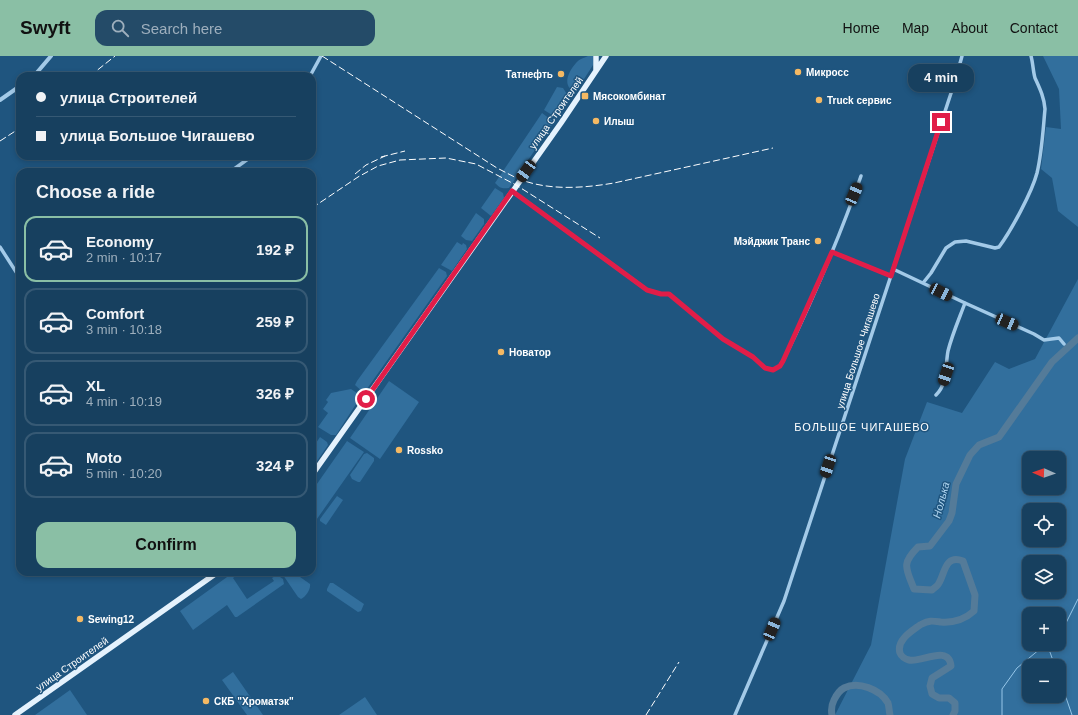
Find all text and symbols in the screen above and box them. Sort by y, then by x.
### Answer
search box [95,10,375,46]
text: Swyft [20,17,71,38]
icon: search [109,17,131,39]
text: Search here [141,20,222,37]
text: Home [843,20,880,36]
text: Map [902,20,929,36]
text: About [951,20,988,36]
text: Contact [1010,20,1058,36]
callout: 4 min [908,64,974,92]
marker: Микросс [793,67,803,77]
place label: Микросс [806,67,849,78]
place label: Татнефть [505,69,553,80]
marker: Татнефть [556,69,566,79]
text: 4 min [924,70,958,85]
street label: улица Строителей [527,75,585,151]
text: улица Строителей [60,89,197,106]
marker: Мясокомбинат [580,91,590,101]
place label: Мясокомбинат [593,91,666,102]
marker: Truck сервис [814,95,824,105]
place label: Truck сервис [827,95,892,106]
route end [932,113,950,131]
marker: Илыш [591,116,601,126]
place label: Илыш [604,116,634,127]
text: улица Большое Чигашево [60,127,255,144]
car [514,158,538,184]
car [844,181,864,207]
text: Choose a ride [36,182,155,202]
icon: car [38,231,74,267]
text: Economy [86,233,154,250]
place label: Мэйджик Транс [734,236,810,247]
marker: Мэйджик Транс [813,236,823,246]
text: 192 ₽ [256,241,294,258]
text: 2 min · 10:17 [86,250,162,265]
car [928,281,954,303]
street label: улица Большое Чигашево [834,291,882,410]
icon: car [38,303,74,339]
text: Comfort [86,305,144,322]
car [994,312,1020,332]
text: 259 ₽ [256,313,294,330]
text: 3 min · 10:18 [86,322,162,337]
marker: Новатор [496,347,506,357]
place label: Новатор [509,347,551,358]
car [937,361,955,387]
icon: car [38,375,74,411]
text: XL [86,377,105,394]
text: 326 ₽ [256,385,294,402]
route start [357,390,375,408]
text: 4 min · 10:19 [86,394,162,409]
district label: БОЛЬШОЕ ЧИГАШЕВО [794,421,930,433]
marker: Rossko [394,445,404,455]
place label: Rossko [407,445,443,456]
icon: car [38,447,74,483]
text: Moto [86,449,122,466]
north arrow [1022,451,1066,495]
map controls [1022,451,1066,703]
car [819,453,837,479]
text: 324 ₽ [256,457,294,474]
text: 5 min · 10:20 [86,466,162,481]
water label: Нолька [930,481,952,519]
button: locate [1022,503,1066,547]
button: Confirm [36,522,296,568]
button: layers [1022,555,1066,599]
button: + [1022,607,1066,651]
marker: Sewing12 [75,614,85,624]
place label: Sewing12 [88,614,135,625]
car [762,616,782,642]
street label: улица Строителей [34,635,110,693]
button: − [1022,659,1066,703]
marker: СКБ "Хроматэк" [201,696,211,706]
place label: СКБ "Хроматэк" [214,696,294,707]

